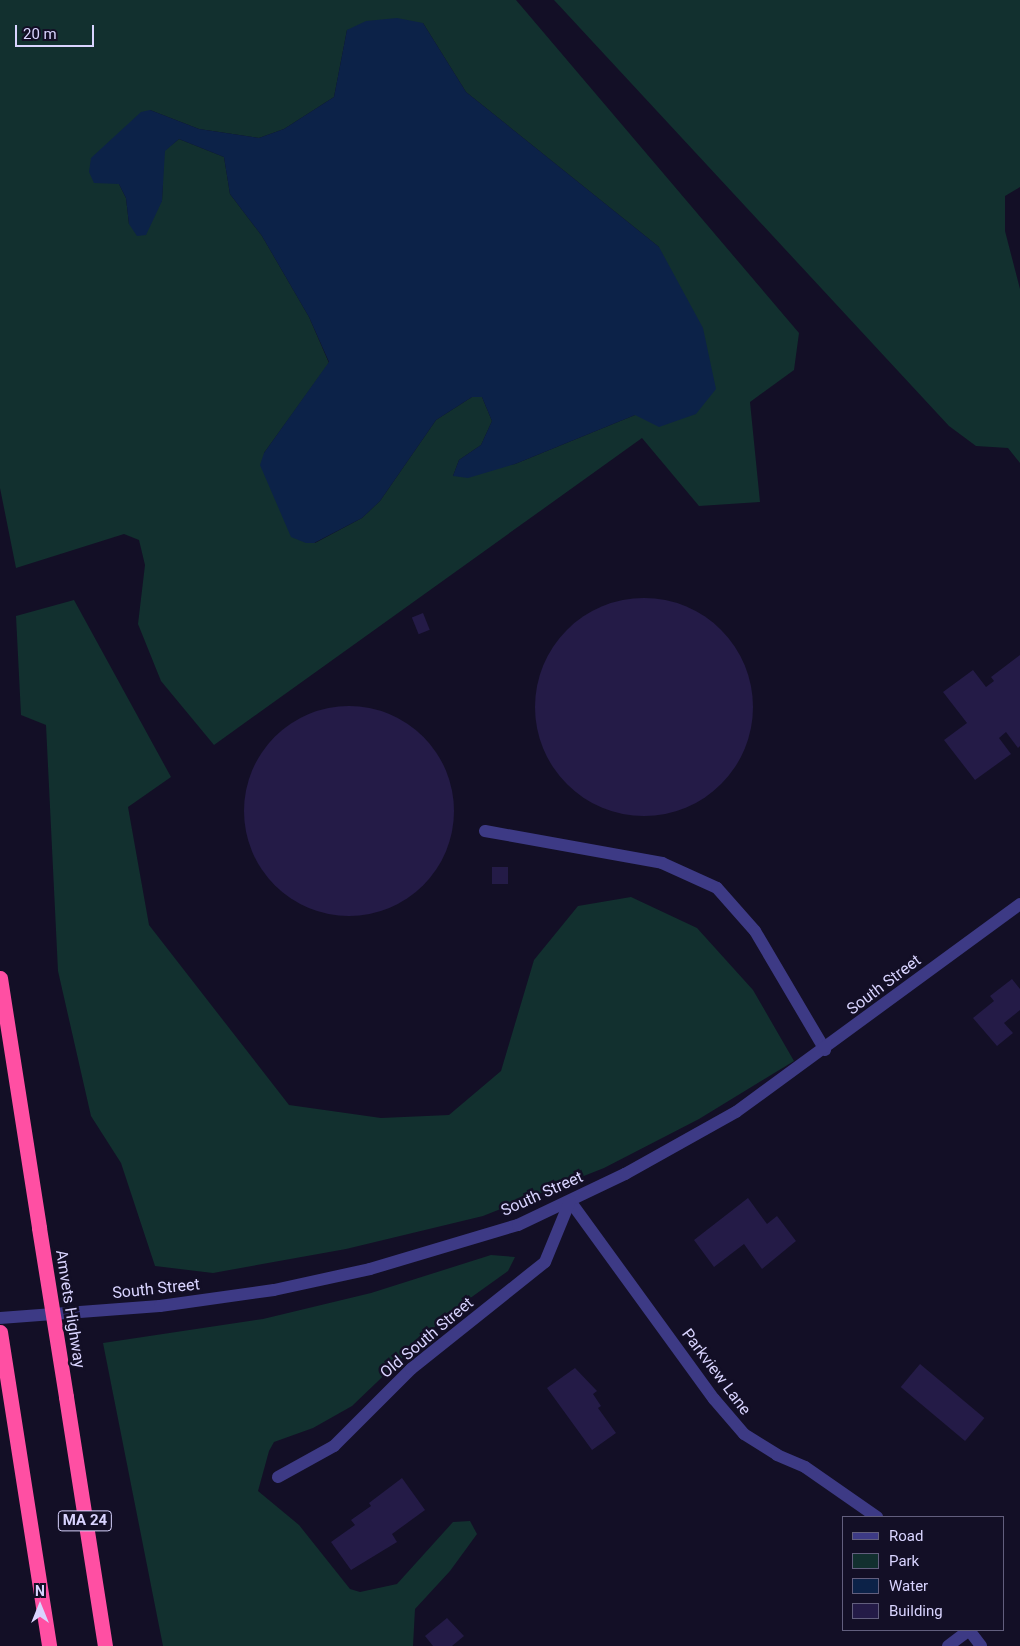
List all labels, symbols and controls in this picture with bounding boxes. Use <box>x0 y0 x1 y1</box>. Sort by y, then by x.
scale bar <box>18 15 96 47</box>
text: 20 m <box>23 25 57 43</box>
street label: South Street <box>843 951 925 1019</box>
street label: South Street <box>498 1167 586 1221</box>
street label: Amvets Highway <box>51 1249 89 1369</box>
street label: South Street <box>111 1275 201 1303</box>
street label: Old South Street <box>377 1294 477 1382</box>
street label: Parkview Lane <box>677 1325 755 1419</box>
road number: MA 24 <box>58 1508 112 1534</box>
legend <box>842 1516 1005 1631</box>
text: Road <box>889 1527 923 1545</box>
text: Park <box>889 1552 919 1570</box>
text: Water <box>889 1577 928 1595</box>
north arrow <box>15 1581 65 1631</box>
text: N <box>35 1583 45 1599</box>
text: Building <box>889 1602 943 1620</box>

